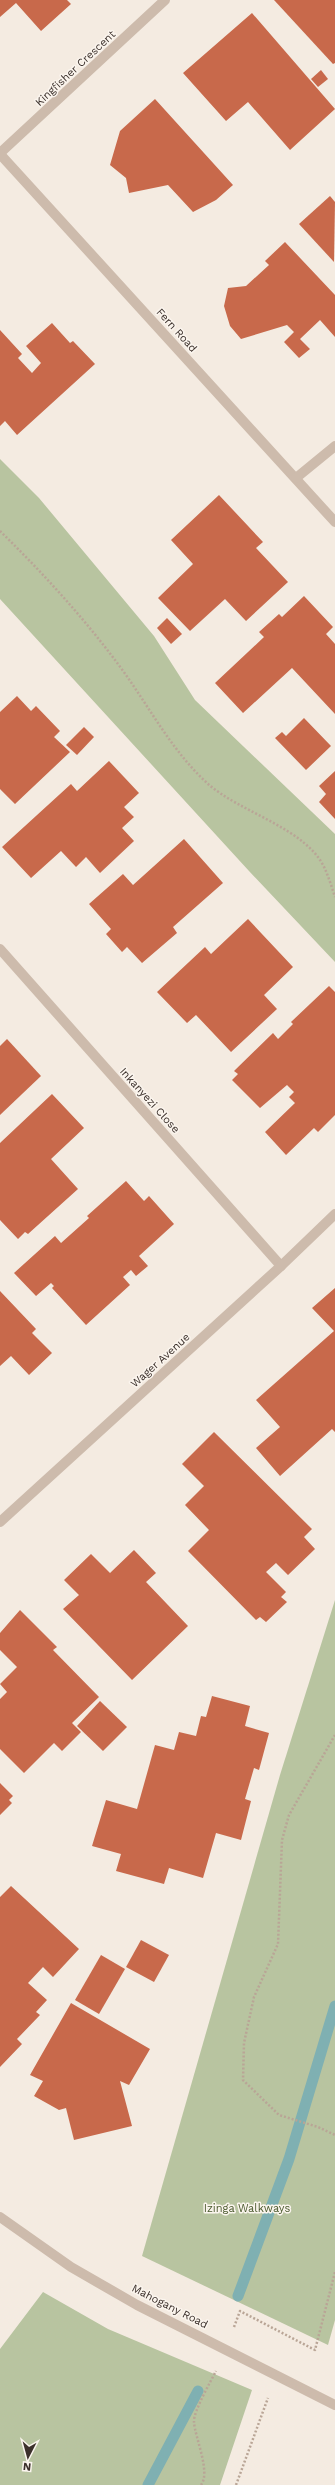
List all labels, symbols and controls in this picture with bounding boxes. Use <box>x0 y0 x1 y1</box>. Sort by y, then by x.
street label: Kingfisher Crescent <box>33 28 118 109</box>
street label: Fern Road <box>154 306 200 355</box>
street label: Inkanyezi Close <box>117 1065 182 1136</box>
street label: Wager Avenue <box>128 1330 193 1390</box>
park label: Izinga Walkways <box>204 2202 290 2215</box>
street label: Mahogany Road <box>130 2282 210 2331</box>
north arrow <box>8 2437 48 2477</box>
text: N <box>22 2460 32 2473</box>

